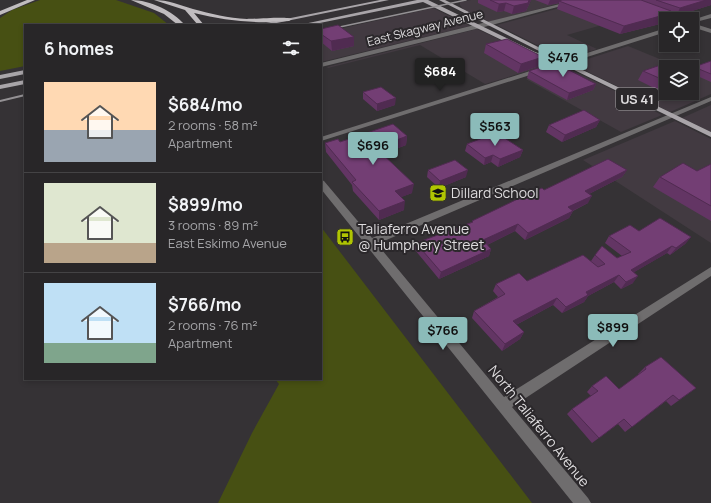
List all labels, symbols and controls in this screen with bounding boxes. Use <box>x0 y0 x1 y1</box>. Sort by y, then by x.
street label: East Skagway Avenue <box>365 5 485 50</box>
map controls <box>659 12 699 100</box>
button: locate <box>659 12 699 52</box>
text: 6 homes <box>44 37 114 60</box>
icon: filters <box>280 37 302 59</box>
pin: $476 <box>539 44 587 78</box>
text: $476 <box>547 48 579 66</box>
pin: $684 <box>416 58 464 92</box>
button: layers <box>659 60 699 100</box>
text: $684 <box>424 62 456 80</box>
road number: US 41 <box>616 88 658 110</box>
text: $684/mo <box>168 93 243 116</box>
icon: home <box>76 98 124 146</box>
pin: $563 <box>471 113 519 147</box>
text: 2 rooms · 58 m² <box>168 116 258 134</box>
text: $563 <box>479 117 511 135</box>
pin: $696 <box>349 132 397 166</box>
text: Apartment <box>168 134 232 152</box>
text: $696 <box>357 136 389 154</box>
school or university icon: Dillard School <box>428 183 448 203</box>
place label: Dillard School <box>451 183 539 202</box>
text: $899/mo <box>168 193 243 216</box>
icon: home <box>76 199 124 247</box>
text: 3 rooms · 89 m² <box>168 216 258 234</box>
place label: Taliaferro Avenue @ Humphery Street <box>358 219 485 254</box>
bus stop icon: Taliaferro Avenue @ Humphery Street <box>335 227 355 247</box>
text: East Eskimo Avenue <box>168 234 287 252</box>
text: $766/mo <box>168 293 241 316</box>
icon: home <box>76 299 124 347</box>
pin: $899 <box>589 314 637 348</box>
text: 2 rooms · 76 m² <box>168 316 257 334</box>
pin: $766 <box>419 317 467 351</box>
text: $899 <box>597 318 629 336</box>
text: $766 <box>427 321 459 339</box>
text: Apartment <box>168 334 232 352</box>
street label: North Taliaferro Avenue <box>485 361 594 490</box>

